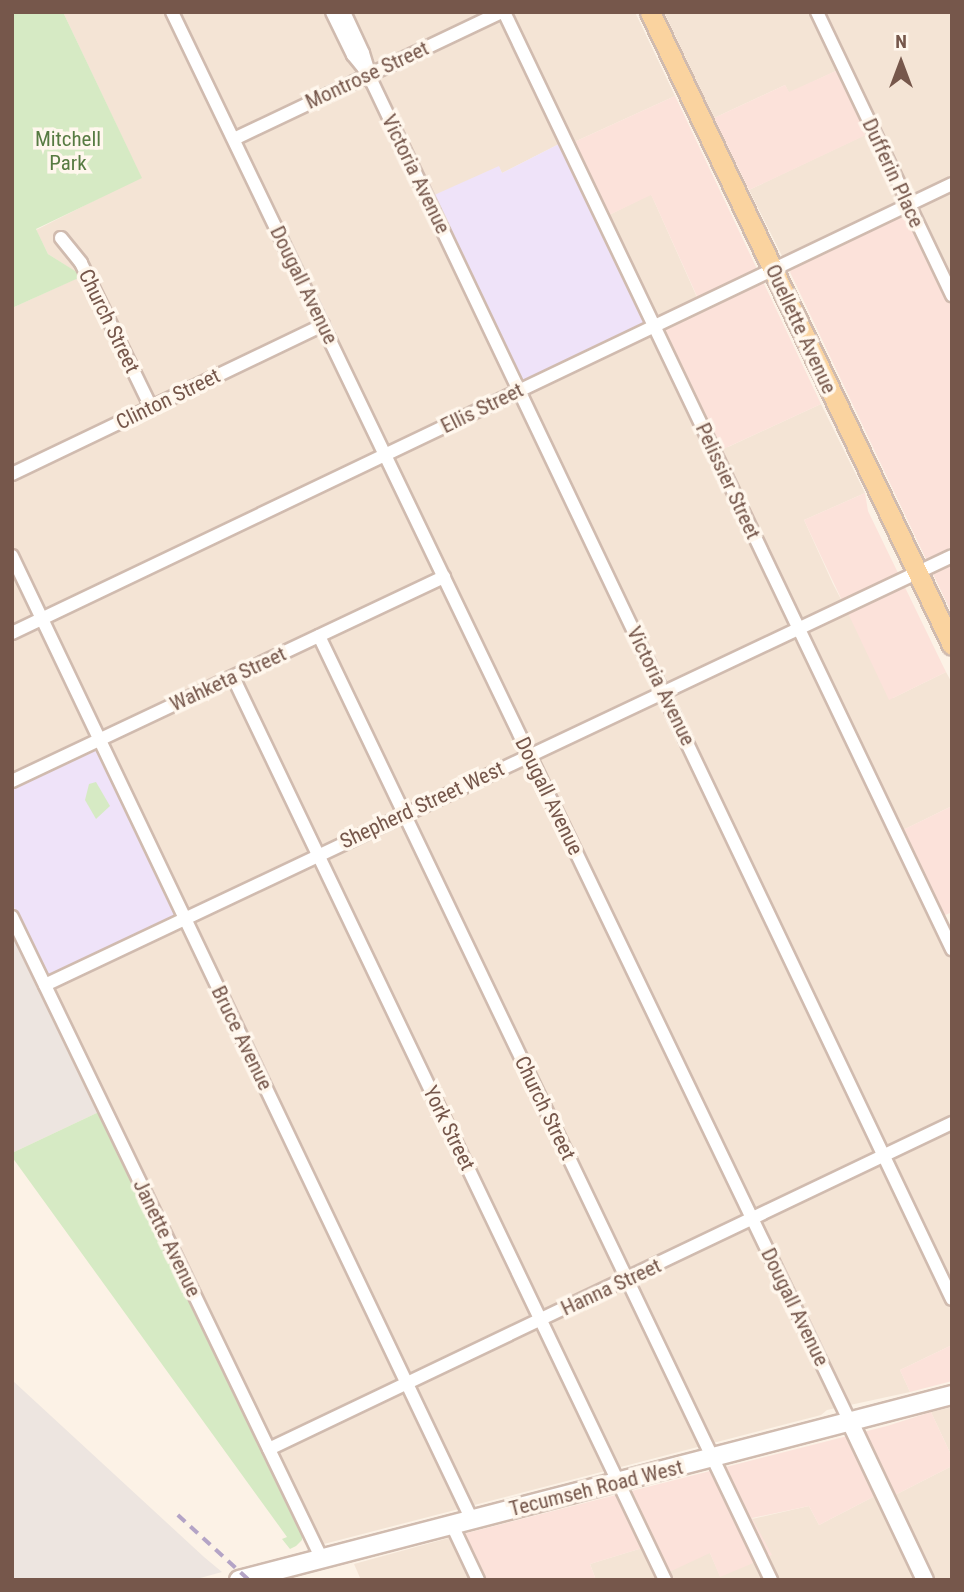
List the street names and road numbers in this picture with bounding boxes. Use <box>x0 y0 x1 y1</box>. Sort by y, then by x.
street label: Montrose Street <box>301 35 433 115</box>
street label: Victoria Avenue <box>376 110 456 238</box>
street label: Dufferin Place <box>857 115 929 231</box>
street label: Dougall Avenue <box>265 222 343 348</box>
street label: Ouellette Avenue <box>760 260 842 398</box>
street label: Church Street <box>73 265 145 377</box>
street label: Clinton Street <box>112 363 224 435</box>
street label: Ellis Street <box>437 377 527 439</box>
street label: Pelissier Street <box>690 419 766 543</box>
street label: Victoria Avenue <box>621 622 701 750</box>
street label: Wahketa Street <box>166 641 290 717</box>
street label: Dougall Avenue <box>510 733 588 859</box>
street label: Shepherd Street West <box>336 756 508 854</box>
street label: Bruce Avenue <box>206 982 278 1094</box>
street label: Church Street <box>509 1052 581 1164</box>
street label: York Street <box>418 1082 480 1174</box>
street label: Janette Avenue <box>128 1175 206 1301</box>
street label: Dougall Avenue <box>756 1244 834 1370</box>
street label: Hanna Street <box>557 1253 665 1321</box>
street label: Tecumseh Road West <box>507 1454 685 1522</box>

